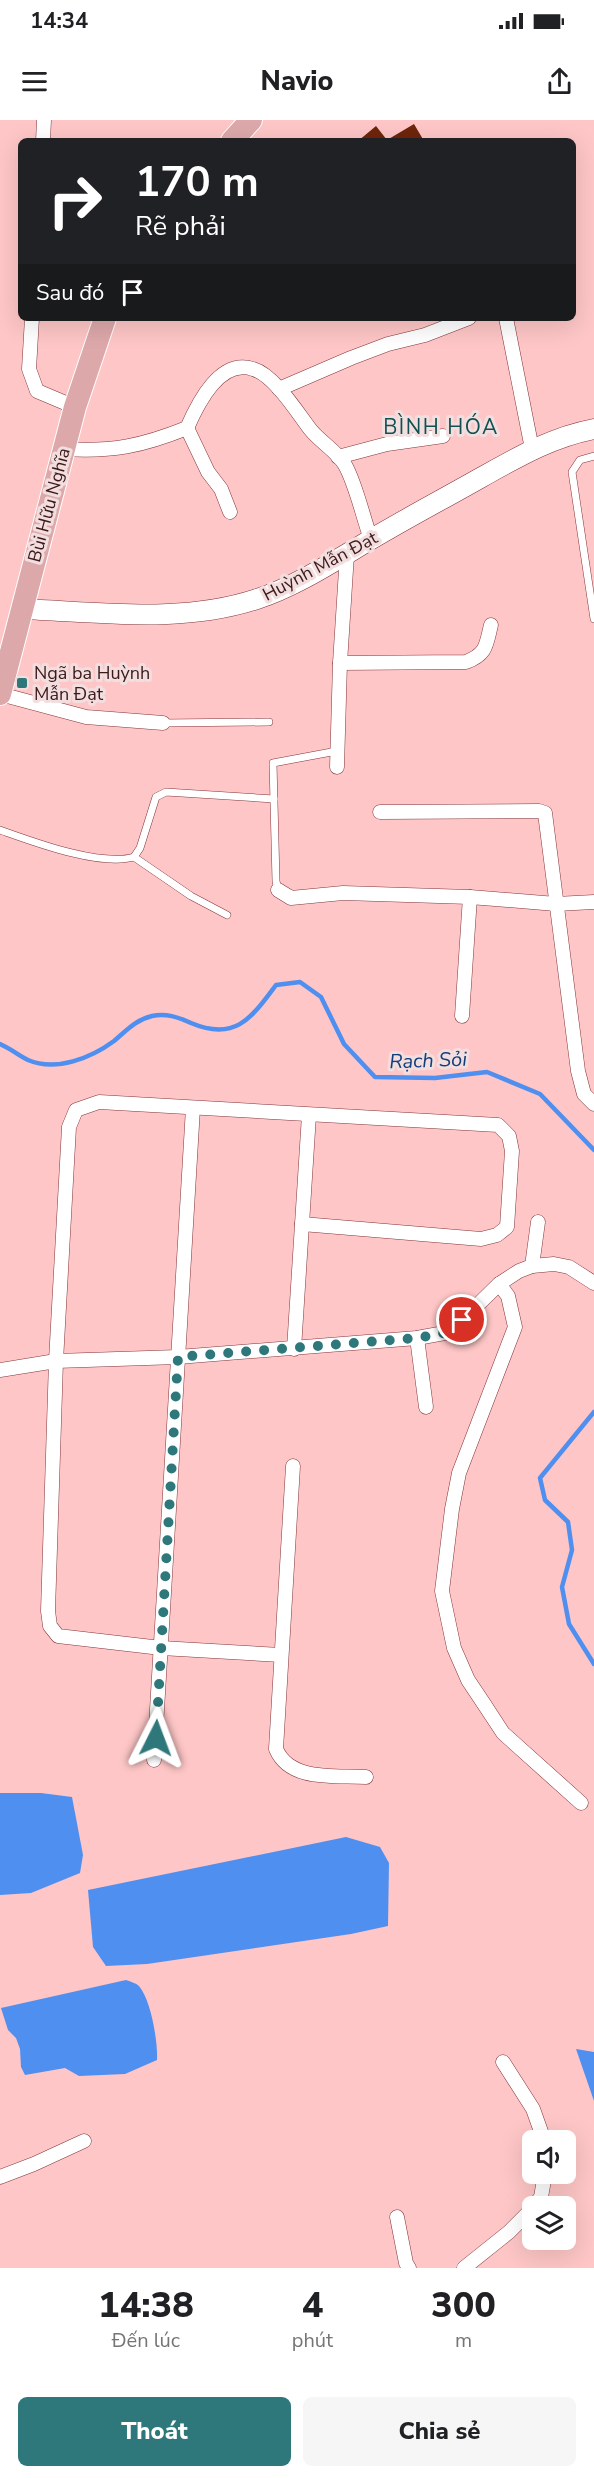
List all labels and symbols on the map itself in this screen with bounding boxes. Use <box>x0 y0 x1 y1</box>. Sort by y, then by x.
district label: BÌNH HÓA <box>383 413 499 441</box>
street label: Bùi Hữu Nghĩa <box>22 445 76 565</box>
street label: Huỳnh Mẫn Đạt <box>258 525 382 606</box>
place label: Ngã ba Huỳnh Mẫn Đạt <box>34 661 150 706</box>
marker: Ngã ba Huỳnh Mẫn Đạt <box>15 676 29 690</box>
water label: Rạch Sỏi <box>389 1046 468 1075</box>
pin <box>436 1294 487 1345</box>
position arrow <box>124 1706 188 1770</box>

